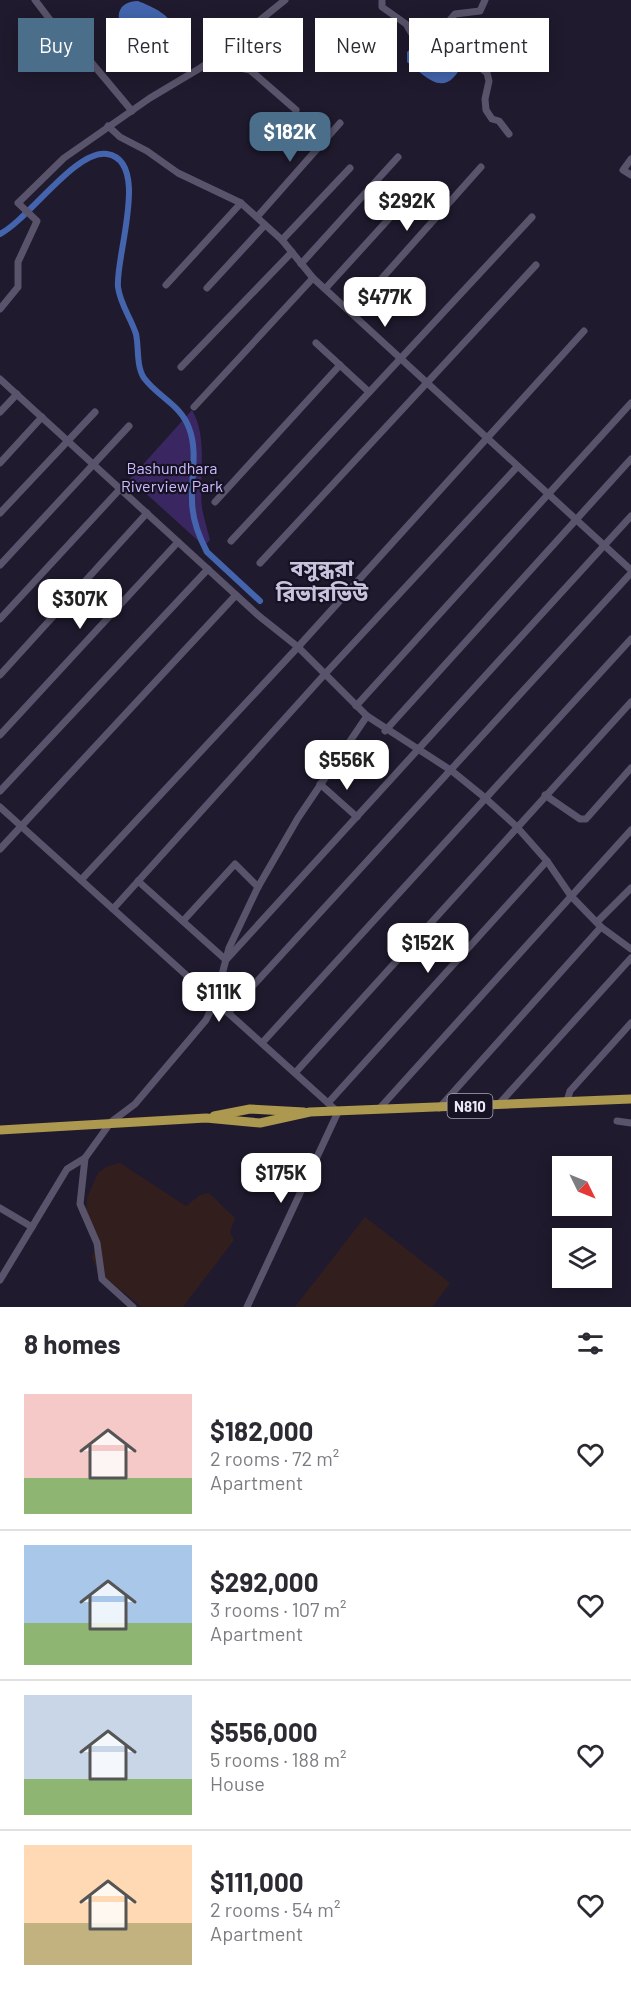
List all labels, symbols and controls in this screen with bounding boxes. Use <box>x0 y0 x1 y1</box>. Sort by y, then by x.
chip: Buy <box>18 18 94 72</box>
chip: Rent <box>106 18 191 72</box>
chip: Filters <box>203 18 303 72</box>
chip: New <box>315 18 397 72</box>
chip: Apartment <box>409 18 549 72</box>
pin: $182K <box>248 112 332 163</box>
text: $182K <box>263 119 317 143</box>
pin: $292K <box>365 181 449 232</box>
text: $292K <box>379 188 435 212</box>
pin: $477K <box>343 277 427 328</box>
text: $477K <box>358 284 412 308</box>
park label: Bashundhara Riverview Park <box>121 458 223 495</box>
district label: বসুন্ধরা রিভারভিউ <box>275 554 369 605</box>
pin: $307K <box>38 579 122 630</box>
text: $307K <box>52 586 108 610</box>
pin: $556K <box>305 740 389 791</box>
text: $556K <box>319 747 375 771</box>
pin: $152K <box>386 923 470 974</box>
text: $152K <box>401 930 455 954</box>
pin: $111K <box>177 972 261 1023</box>
text: $111K <box>196 979 242 1003</box>
road number: N810 <box>448 1094 492 1118</box>
pin: $175K <box>239 1153 323 1204</box>
north arrow <box>552 1156 612 1216</box>
map controls <box>552 1156 612 1288</box>
text: $175K <box>255 1160 307 1184</box>
button: layers <box>552 1228 612 1288</box>
icon: filters <box>574 1327 607 1360</box>
text: 8 homes <box>24 1328 121 1359</box>
text: $182,000 <box>210 1415 313 1446</box>
icon: home <box>72 1418 144 1490</box>
icon: heart <box>574 1438 607 1471</box>
text: 2 rooms · 72 m² <box>210 1446 339 1470</box>
text: Apartment <box>210 1470 303 1494</box>
text: $292,000 <box>210 1566 318 1597</box>
icon: home <box>72 1569 144 1641</box>
icon: heart <box>574 1589 607 1622</box>
text: 3 rooms · 107 m² <box>210 1597 346 1621</box>
text: Apartment <box>210 1621 303 1645</box>
text: $556,000 <box>210 1716 318 1747</box>
icon: home <box>72 1719 144 1791</box>
icon: heart <box>574 1739 607 1772</box>
text: 5 rooms · 188 m² <box>210 1747 347 1771</box>
text: House <box>210 1771 265 1795</box>
text: $111,000 <box>210 1866 304 1897</box>
icon: home <box>72 1869 144 1941</box>
icon: heart <box>574 1889 607 1922</box>
text: 2 rooms · 54 m² <box>210 1897 340 1921</box>
text: Apartment <box>210 1921 303 1945</box>

